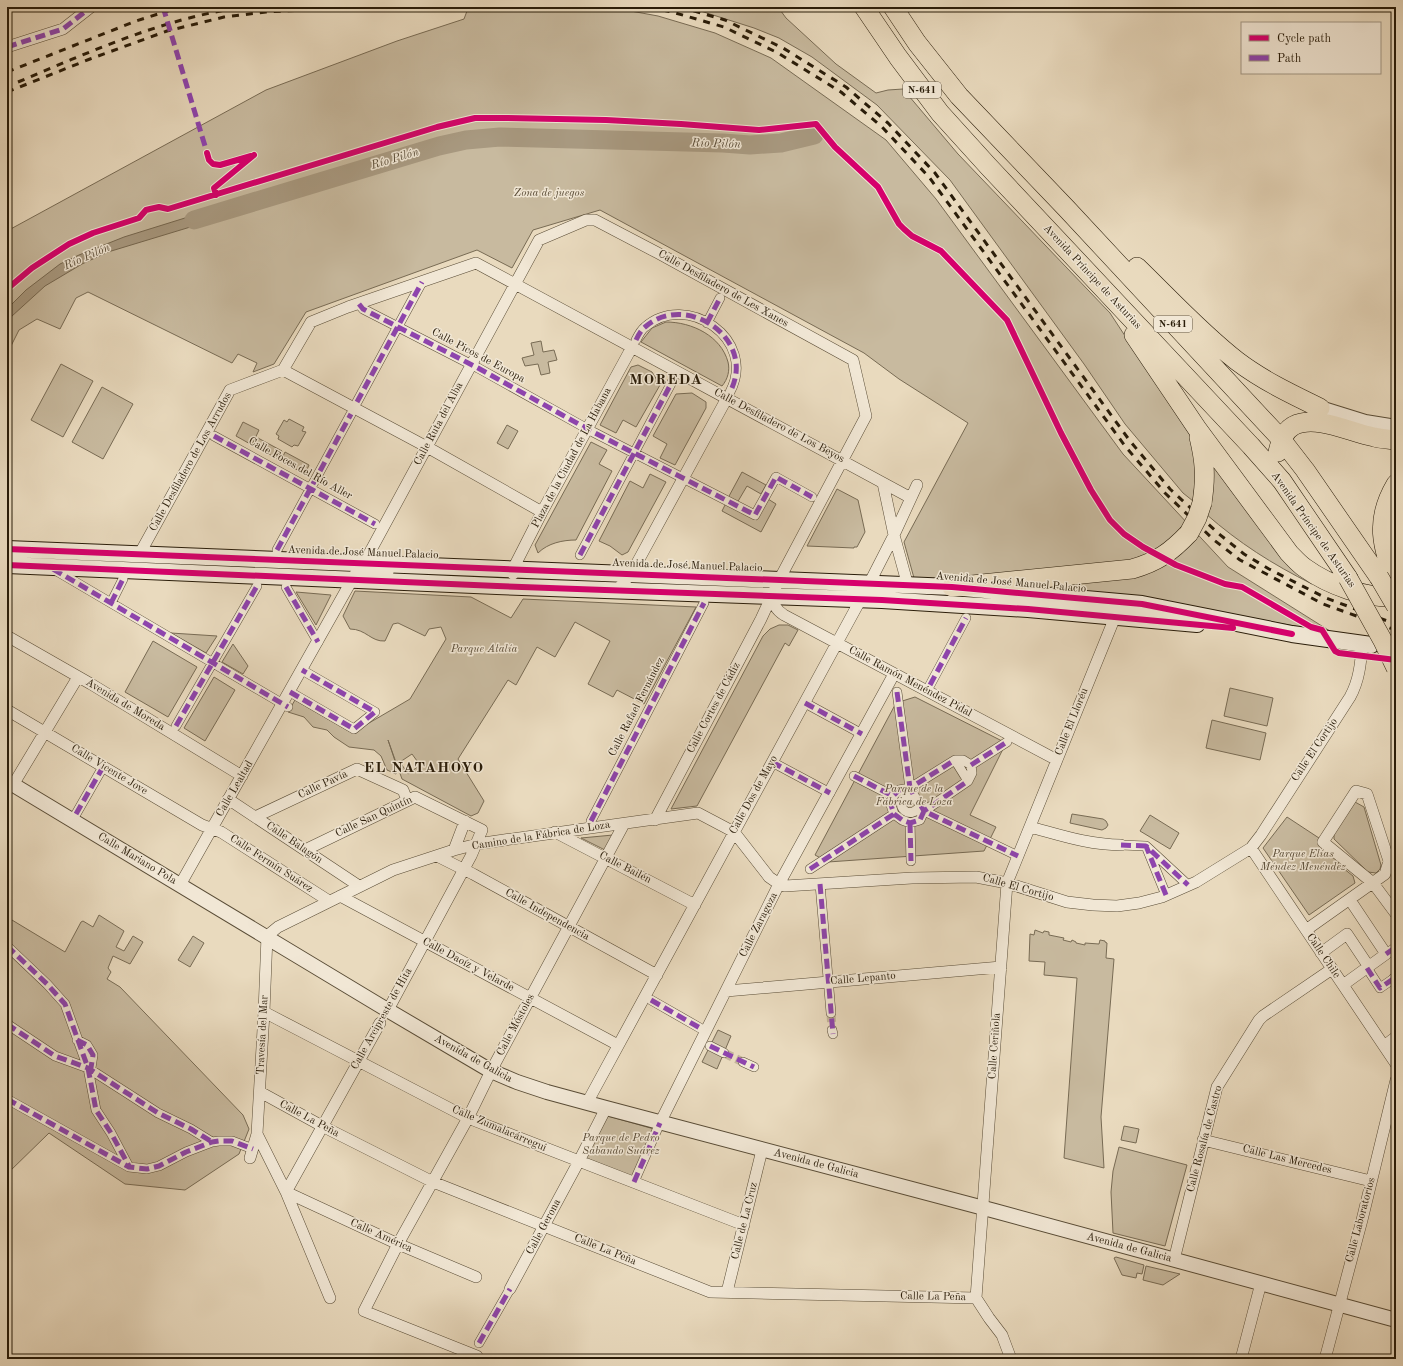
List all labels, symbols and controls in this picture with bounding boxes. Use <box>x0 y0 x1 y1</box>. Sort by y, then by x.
legend <box>1241 22 1381 74</box>
text: Cycle path <box>1277 33 1332 45</box>
text: Path <box>1277 53 1302 65</box>
road number: N-641 <box>903 82 941 98</box>
water label: Río Pilón <box>690 137 741 151</box>
water label: Río Pilón <box>369 146 420 172</box>
park label: Zona de juegos <box>514 188 585 199</box>
street label: Avenida Príncipe de Asturias <box>1041 223 1143 331</box>
water label: Río Pilón <box>61 241 112 273</box>
street label: Calle Desfiladero de Les Xanes <box>656 249 790 330</box>
road number: N-641 <box>1154 316 1192 332</box>
street label: Calle Picos de Europa <box>430 327 527 386</box>
district label: MOREDA <box>629 373 703 388</box>
street label: Calle Ruta del Alba <box>412 380 466 467</box>
street label: Plaza de la Ciudad de La Habana <box>530 386 614 530</box>
street label: Calle Desfiladero de Los Beyos <box>712 387 846 465</box>
street label: Calle Desfiladero de Los Arrudos <box>148 390 234 533</box>
street label: Calle Foces del Río Aller <box>246 436 354 502</box>
street label: Avenida Príncipe de Asturias <box>1269 470 1357 590</box>
street label: Avenida de José Manuel Palacio <box>287 545 439 561</box>
street label: Avenida de José Manuel Palacio <box>611 558 763 574</box>
street label: Avenida de José Manuel Palacio <box>935 571 1087 595</box>
park label: Parque Atalía <box>450 644 517 655</box>
street label: Calle Ramón Menéndez Pidal <box>847 645 973 719</box>
street label: Calle Rafael Fernández <box>607 656 667 758</box>
street label: Calle Cortes de Cádiz <box>685 661 743 755</box>
street label: Avenida de Moreda <box>83 677 167 733</box>
street label: Calle El Lloréu <box>1053 687 1091 757</box>
street label: Calle El Cortijo <box>1290 716 1340 784</box>
street label: Calle Vicente Jove <box>69 743 149 797</box>
street label: Calle Dos de Mayo <box>728 754 780 836</box>
street label: Calle Lealtad <box>215 759 256 819</box>
district label: EL NATAHOYO <box>364 761 484 776</box>
street label: Calle Pavía <box>297 769 350 801</box>
park label: Parque de la Fábrica de Loza <box>875 784 952 808</box>
street label: Calle San Quintín <box>334 794 414 840</box>
street label: Calle Balagón <box>264 820 324 866</box>
street label: Camino de la Fábrica de Loza <box>471 820 612 852</box>
street label: Calle Mariano Pola <box>96 831 179 887</box>
street label: Calle Fermín Suárez <box>228 833 315 895</box>
park label: Parque Elías Méndez Menéndez <box>1259 849 1346 873</box>
street label: Calle Bailén <box>597 850 653 886</box>
street label: Calle El Cortijo <box>981 873 1055 903</box>
street label: Calle Independencia <box>503 887 592 943</box>
street label: Calle Zaragoza <box>738 890 780 959</box>
street label: Calle Chile <box>1304 932 1342 980</box>
street label: Calle Daoíz y Velarde <box>420 936 516 994</box>
street label: Calle Arcipreste de Hita <box>349 966 415 1072</box>
street label: Calle Lepanto <box>830 971 896 987</box>
street label: Calle Móstoles <box>495 992 537 1058</box>
street label: Travesía del Mar <box>255 994 271 1075</box>
street label: Calle Ceriñola <box>987 1012 1003 1080</box>
street label: Avenida de Galicia <box>432 1033 514 1085</box>
street label: Calle Rosalía de Castro <box>1185 1084 1225 1194</box>
street label: Calle La Peña <box>277 1099 341 1140</box>
street label: Calle Zumalacárregui <box>450 1104 548 1154</box>
park label: Parque de Pedro Sabando Suárez <box>581 1133 660 1157</box>
street label: Calle Las Mercedes <box>1241 1144 1333 1176</box>
street label: Avenida de Galicia <box>772 1147 860 1181</box>
street label: Calle Laboratorios <box>1344 1176 1378 1264</box>
street label: Calle de La Cruz <box>730 1181 760 1261</box>
street label: Calle Gerona <box>525 1197 563 1257</box>
street label: Calle América <box>348 1217 414 1255</box>
street label: Avenida de Galicia <box>1085 1231 1173 1265</box>
street label: Calle La Peña <box>572 1233 638 1268</box>
street label: Calle La Peña <box>900 1291 967 1303</box>

